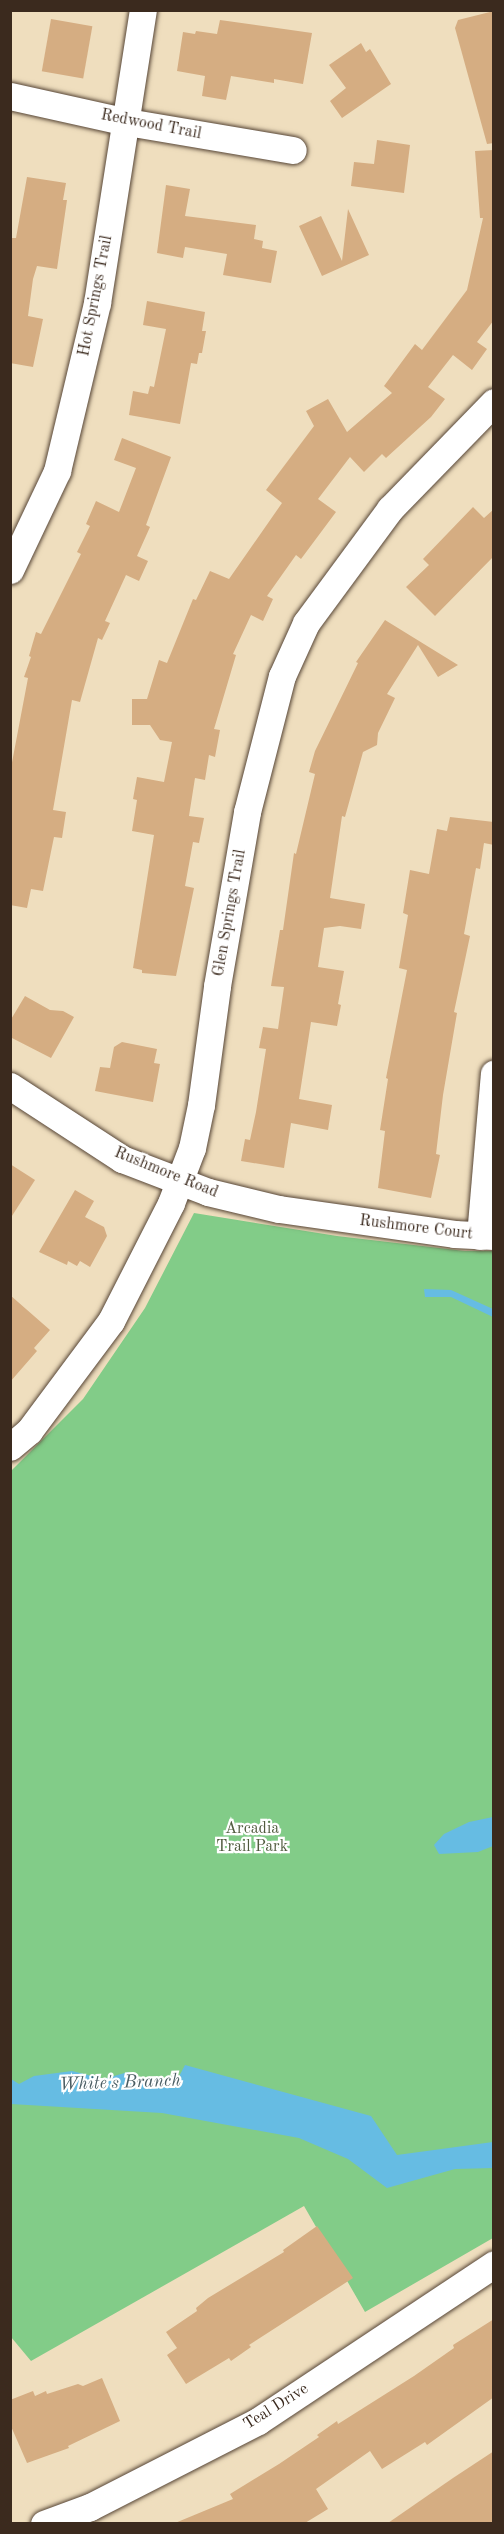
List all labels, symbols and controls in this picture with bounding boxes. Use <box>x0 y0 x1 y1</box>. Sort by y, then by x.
street label: Redwood Trail <box>99 106 203 144</box>
street label: Hot Springs Trail <box>75 234 117 358</box>
street label: Glen Springs Trail <box>209 848 251 978</box>
street label: Rushmore Road <box>111 1143 221 1203</box>
street label: Rushmore Court <box>358 1212 474 1244</box>
park label: Arcadia Trail Park <box>216 1819 288 1857</box>
water label: White's Branch <box>59 2070 181 2096</box>
street label: Teal Drive <box>240 2380 312 2434</box>

